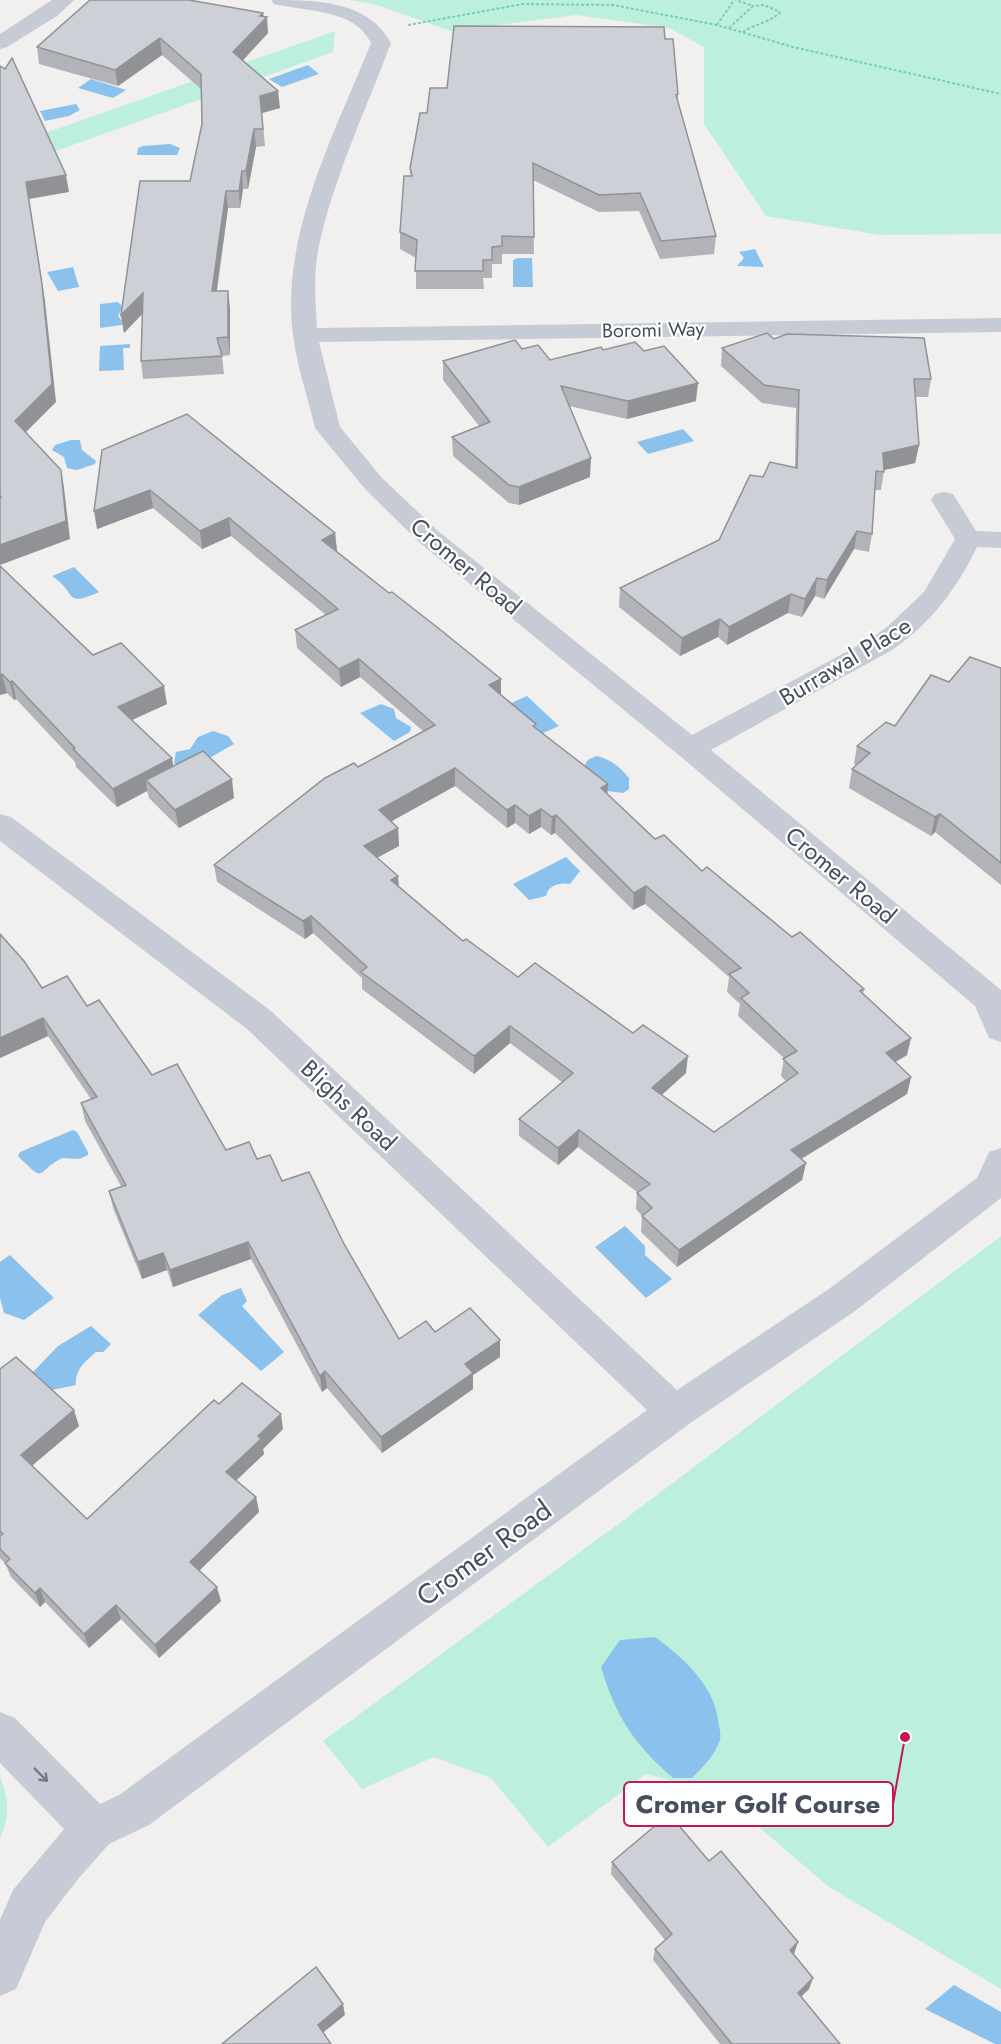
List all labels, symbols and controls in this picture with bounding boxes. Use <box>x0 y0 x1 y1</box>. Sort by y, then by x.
street label: Boromi Way <box>602 315 705 345</box>
street label: Cromer Road <box>403 509 529 623</box>
street label: Burrawal Place <box>772 608 918 714</box>
street label: Cromer Road <box>778 818 904 932</box>
street label: Blighs Road <box>293 1051 405 1159</box>
street label: Cromer Road <box>408 1490 560 1616</box>
one-way arrow <box>34 1768 48 1783</box>
callout: Cromer Golf Course <box>624 1782 893 1826</box>
text: Cromer Golf Course <box>636 1785 880 1823</box>

